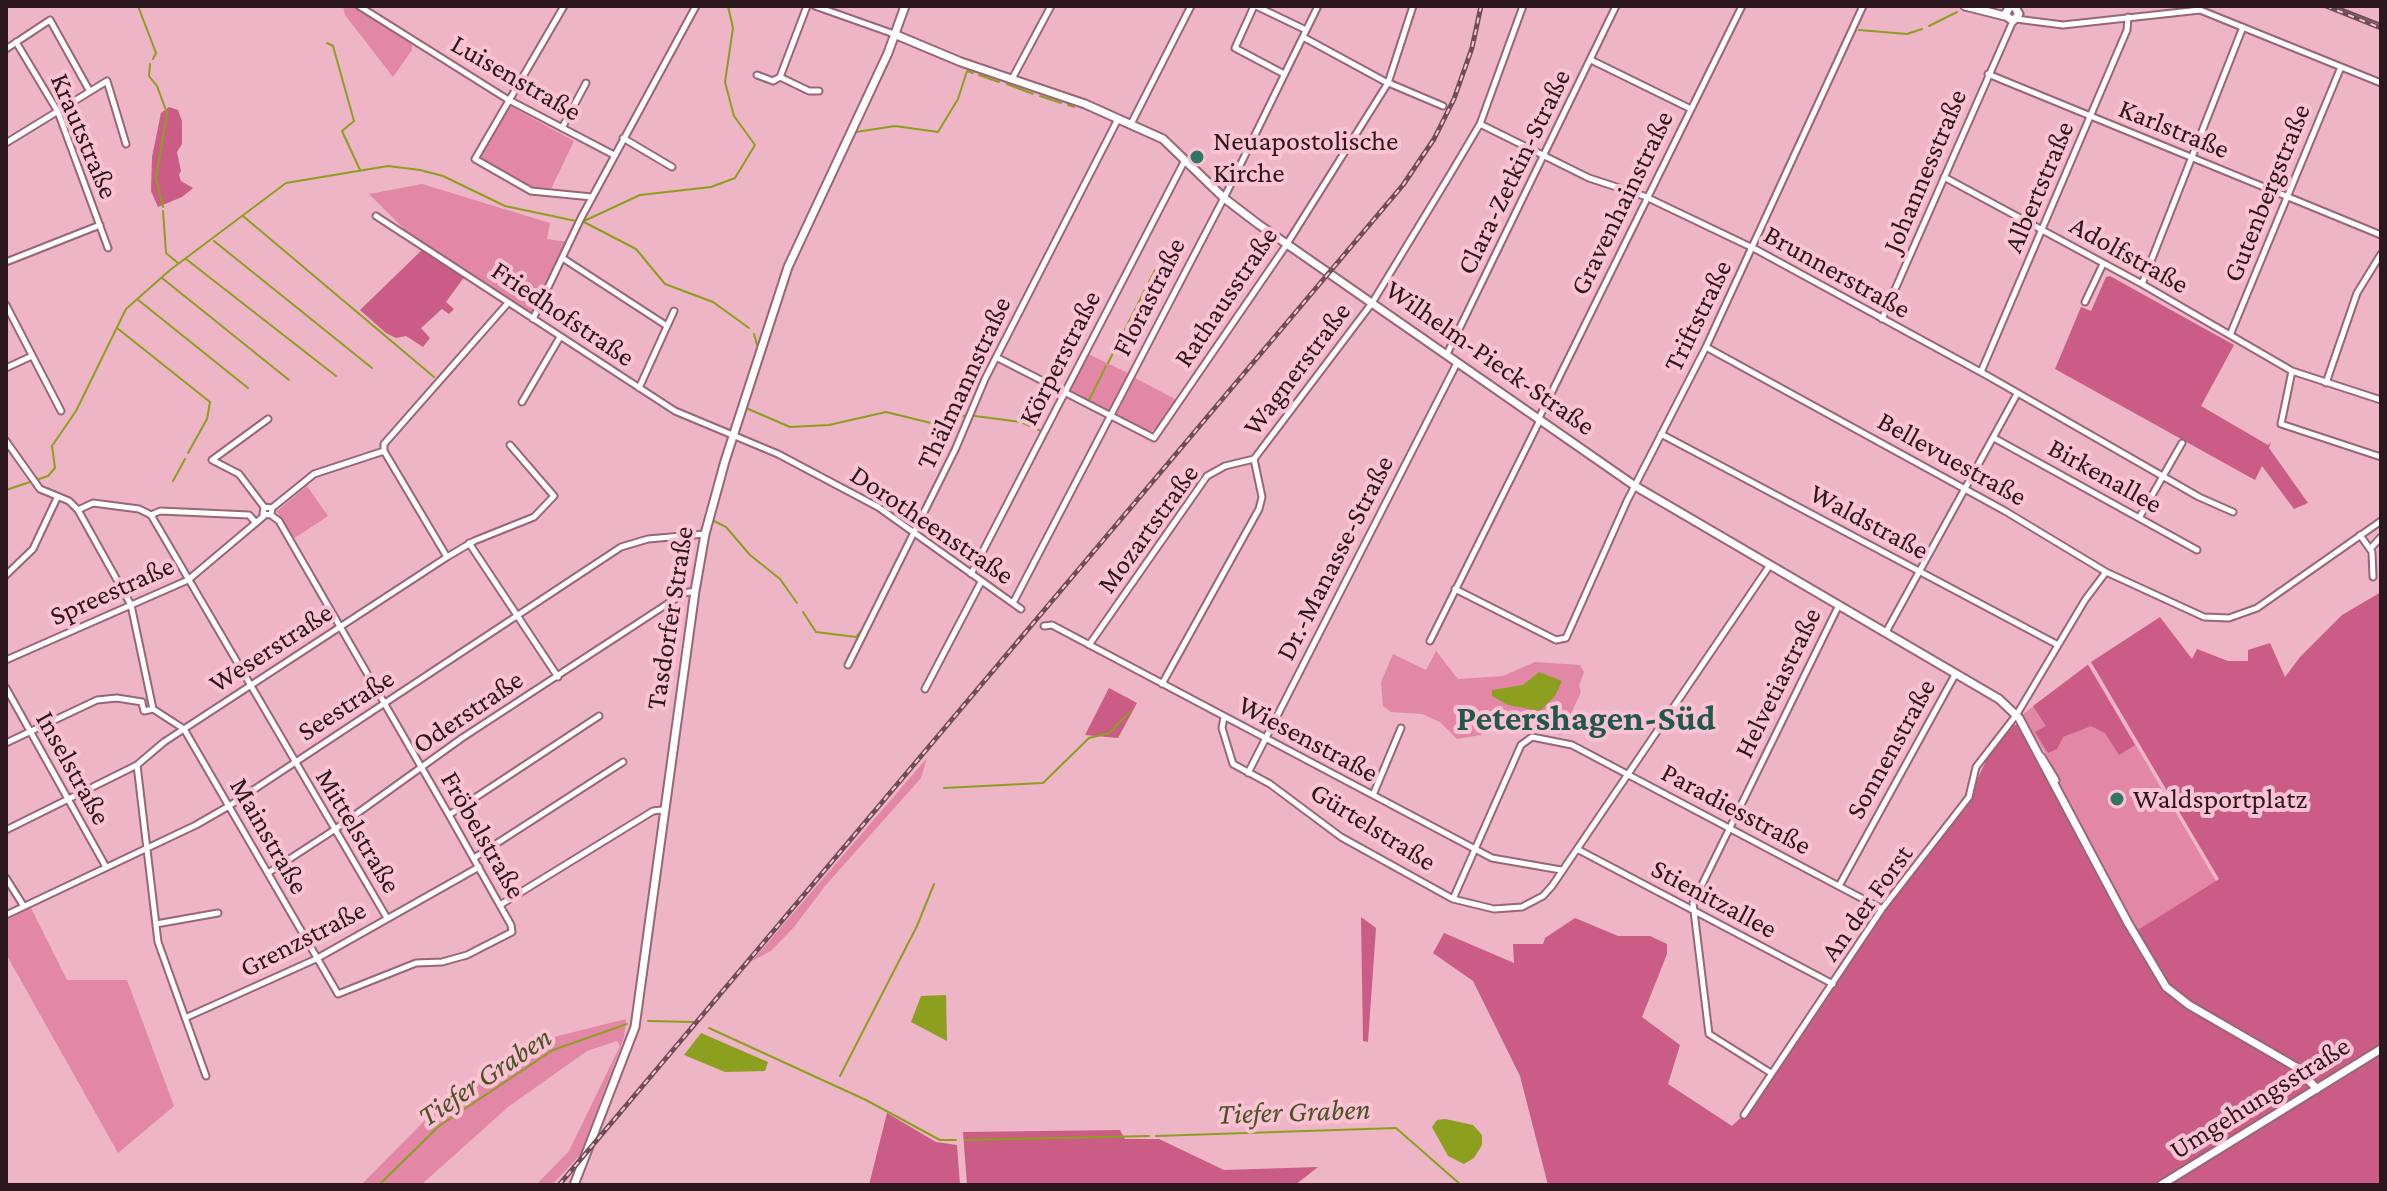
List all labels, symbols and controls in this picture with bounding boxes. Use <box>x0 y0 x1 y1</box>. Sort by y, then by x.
street label: Luisenstraße <box>445 27 587 129</box>
street label: Clara-Zetkin-Straße <box>1450 64 1578 280</box>
street label: Krautstraße <box>43 68 125 204</box>
street label: Johannesstraße <box>1876 84 1974 258</box>
street label: Karlstraße <box>2114 92 2234 166</box>
street label: Gutenbergstraße <box>2216 99 2318 287</box>
street label: Gravenhainstraße <box>1563 105 1681 301</box>
street label: Albertstraße <box>1996 116 2082 258</box>
place label: Neuapostolische Kirche <box>1213 124 1398 190</box>
marker: Neuapostolische Kirche <box>1188 148 1206 166</box>
street label: Adolfstraße <box>2064 209 2194 301</box>
street label: Brunnerstraße <box>1758 218 1916 326</box>
street label: Rathausstraße <box>1167 220 1285 374</box>
street label: Florastraße <box>1105 232 1193 362</box>
street label: Friedhofstraße <box>485 254 641 374</box>
street label: Triftstraße <box>1657 255 1739 377</box>
street label: Wilhelm-Pieck-Straße <box>1379 273 1601 443</box>
street label: Körperstraße <box>1012 285 1108 431</box>
street label: Thälmannstraße <box>909 291 1019 475</box>
street label: Wagnerstraße <box>1236 296 1358 442</box>
street label: Bellevuestraße <box>1872 404 2032 514</box>
street label: Birkenallee <box>2042 431 2168 521</box>
street label: Dr.-Manasse-Straße <box>1269 450 1401 666</box>
street label: Dorotheenstraße <box>844 458 1020 592</box>
street label: Mozartstraße <box>1090 458 1206 600</box>
street label: Waldstraße <box>1804 477 1934 567</box>
street label: Tasdorfer Straße <box>639 524 701 712</box>
street label: Spreestraße <box>45 549 179 633</box>
street label: Weserstraße <box>203 596 339 700</box>
street label: Helvetiastraße <box>1727 602 1829 764</box>
street label: Seestraße <box>291 661 401 749</box>
street label: Oderstraße <box>406 663 530 761</box>
street label: Sonnenstraße <box>1839 673 1943 825</box>
street label: Wiesenstraße <box>1232 688 1384 790</box>
district label: Petershagen-Süd <box>1456 697 1716 741</box>
street label: Inselstraße <box>28 705 118 831</box>
street label: Paradiesstraße <box>1655 755 1817 863</box>
street label: Mittelstraße <box>308 763 408 899</box>
street label: Fröbelstraße <box>433 765 533 905</box>
street label: Mainstraße <box>222 772 316 900</box>
street label: Gürtelstraße <box>1304 775 1442 879</box>
place label: Waldsportplatz <box>2133 782 2307 816</box>
marker: Waldsportplatz <box>2108 790 2126 808</box>
street label: An der Forst <box>1814 838 1920 968</box>
street label: Stienitzallee <box>1645 852 1783 946</box>
street label: Grenzstraße <box>234 893 372 985</box>
water label: Tiefer Graben <box>411 1019 559 1135</box>
street label: Umgehungsstraße <box>2164 1029 2356 1167</box>
water label: Tiefer Graben <box>1217 1091 1371 1133</box>

